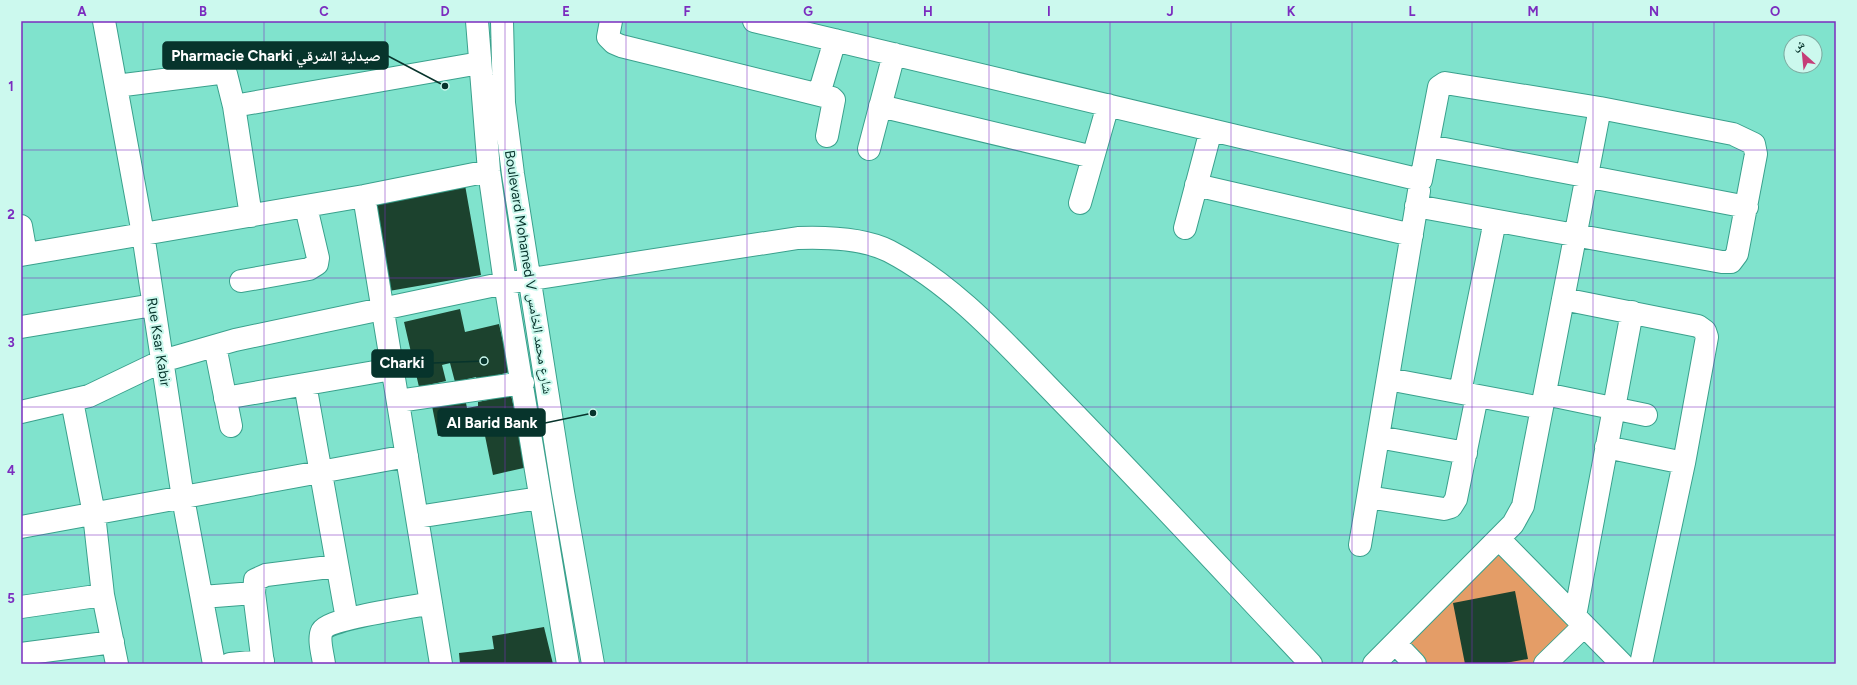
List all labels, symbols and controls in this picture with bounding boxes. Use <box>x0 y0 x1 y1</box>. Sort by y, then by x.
text: A <box>77 4 87 19</box>
text: B <box>199 4 207 19</box>
text: C <box>319 4 329 19</box>
text: D <box>440 4 450 19</box>
text: E <box>562 4 570 19</box>
text: F <box>683 4 691 19</box>
text: G <box>803 4 813 19</box>
text: H <box>923 4 933 19</box>
text: I <box>1047 4 1051 19</box>
text: J <box>1166 4 1174 19</box>
text: K <box>1287 4 1296 19</box>
text: L <box>1409 4 1416 19</box>
text: M <box>1527 4 1539 19</box>
text: N <box>1649 4 1659 19</box>
text: O <box>1770 4 1780 19</box>
north arrow <box>1783 34 1823 74</box>
text: ش <box>1791 37 1808 55</box>
callout: Pharmacie Charki صيدلية الشرقي <box>163 42 388 69</box>
text: Pharmacie Charki صيدلية الشرقي <box>171 47 381 68</box>
text: 1 <box>8 79 14 94</box>
street label: Boulevard Mohamed V شارع محمد الخامس <box>500 149 556 395</box>
text: 2 <box>7 207 15 222</box>
street label: Rue Ksar Kabir <box>143 296 174 388</box>
text: 3 <box>7 335 15 350</box>
callout: Charki <box>372 350 433 377</box>
text: Charki <box>379 354 425 372</box>
callout: Al Barid Bank <box>438 409 545 436</box>
text: Al Barid Bank <box>446 414 538 432</box>
text: 4 <box>7 463 15 478</box>
text: 5 <box>7 591 15 606</box>

